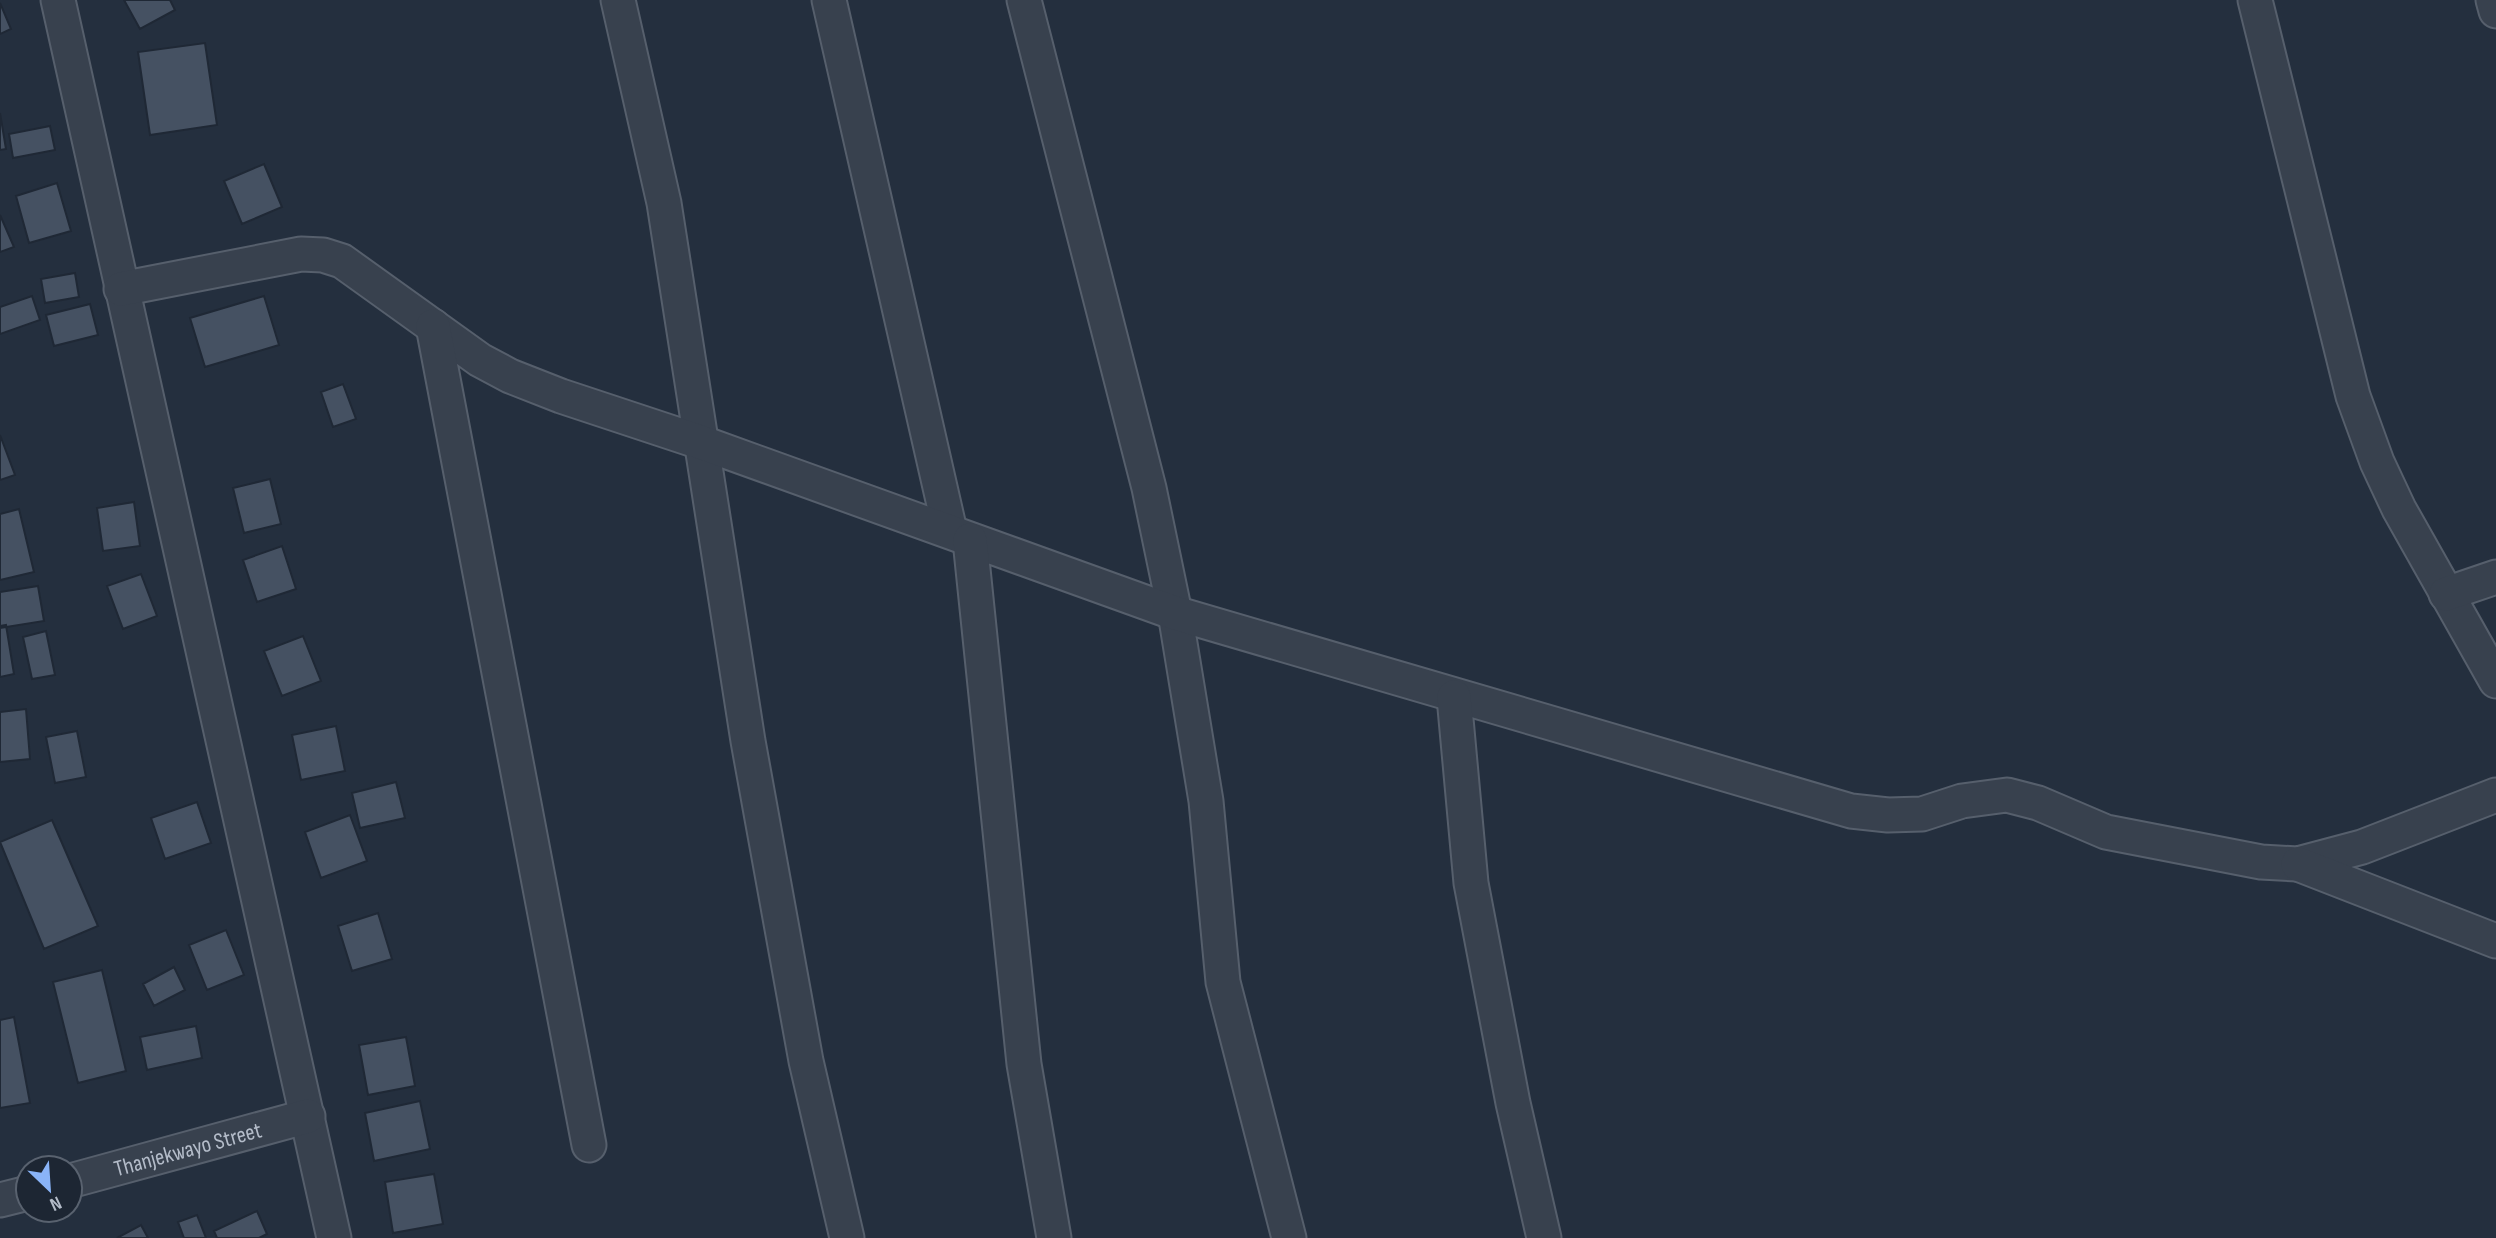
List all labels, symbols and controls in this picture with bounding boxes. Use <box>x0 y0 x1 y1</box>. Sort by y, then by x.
street label: Thanjekwayo Street <box>111 1116 265 1183</box>
north arrow <box>14 1154 84 1224</box>
text: N <box>46 1190 65 1216</box>

